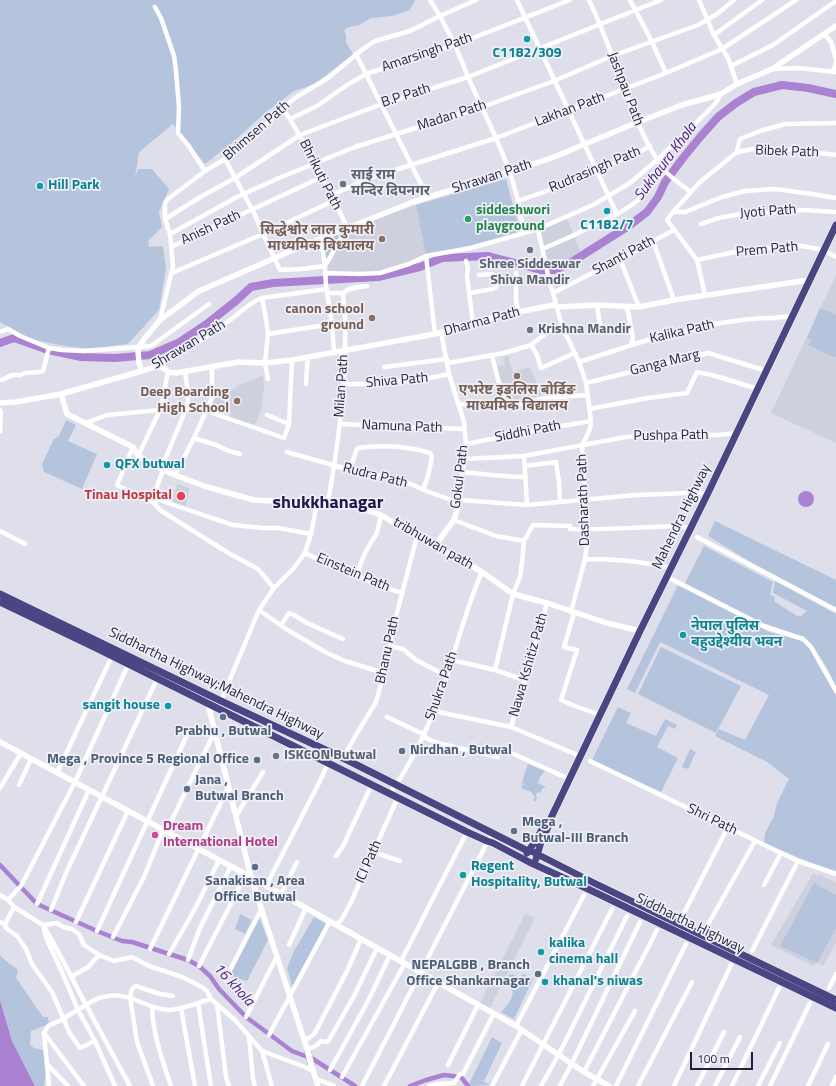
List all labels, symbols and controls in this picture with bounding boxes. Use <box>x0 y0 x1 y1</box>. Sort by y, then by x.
street label: Amarsingh Path <box>380 30 474 76</box>
marker: C1182/309 <box>522 34 532 44</box>
place label: C1182/309 <box>492 46 562 62</box>
street label: Jashpau Path <box>603 50 647 128</box>
street label: B.P Path <box>379 80 433 112</box>
street label: Lakhan Path <box>533 89 607 131</box>
street label: Madan Path <box>415 97 489 135</box>
street label: Bhimsen Path <box>220 98 294 164</box>
water label: Sukhaura Khola <box>631 120 701 204</box>
street label: Bhrikuti Path <box>295 137 345 213</box>
street label: Bibek Path <box>755 142 819 162</box>
street label: Rudrasingh Path <box>547 143 643 197</box>
street label: Shrawan Path <box>450 156 534 198</box>
place label: साई राम मन्दिर दिपनगर <box>351 168 430 200</box>
place label: Hill Park <box>48 178 99 194</box>
marker: साई राम मन्दिर दिपनगर <box>338 179 348 189</box>
marker: Hill Park <box>35 181 45 191</box>
street label: Jyoti Path <box>739 202 797 222</box>
place label: siddeshwori playground <box>476 203 550 236</box>
marker: C1182/7 <box>602 206 612 216</box>
street label: Anish Path <box>179 207 243 249</box>
marker: siddeshwori playground <box>463 214 473 224</box>
place label: C1182/7 <box>580 218 634 234</box>
place label: सिद्धेश्वोर लाल कुमारी माध्यमिक विध्यालय <box>260 223 374 256</box>
street label: Shanti Path <box>590 233 658 279</box>
marker: सिद्धेश्वोर लाल कुमारी माध्यमिक विध्यालय <box>377 234 387 244</box>
street label: Prem Path <box>735 239 799 261</box>
marker: Shree Siddeswar Shiva Mandir <box>525 245 535 255</box>
place label: Shree Siddeswar Shiva Mandir <box>479 257 581 290</box>
place label: canon school ground <box>285 302 364 334</box>
street label: Dharma Path <box>442 304 522 340</box>
marker: canon school ground <box>367 313 377 323</box>
street label: Shrawan Path <box>149 316 229 374</box>
street label: Kalika Path <box>648 316 716 348</box>
place label: Krishna Mandir <box>538 322 631 338</box>
marker: Krishna Mandir <box>525 325 535 335</box>
street label: Ganga Marg <box>628 346 702 380</box>
street label: Milan Path <box>331 354 353 418</box>
street label: Shiva Path <box>365 370 429 392</box>
marker: एभरेष्ट इङ्लिस बोर्डिङ माध्यमिक विद्यालय <box>512 371 522 381</box>
place label: एभरेष्ट इङ्लिस बोर्डिङ माध्यमिक विद्यालय <box>459 383 575 416</box>
place label: Deep Boarding High School <box>140 385 229 418</box>
marker: Deep Boarding High School <box>232 396 242 406</box>
street label: Namuna Path <box>361 417 443 437</box>
street label: Siddhi Path <box>494 417 562 447</box>
street label: Pushpa Path <box>633 427 709 445</box>
street label: Gokul Path <box>448 444 472 510</box>
street label: Dasharath Path <box>574 454 594 546</box>
place label: QFX butwal <box>115 457 185 473</box>
marker: QFX butwal <box>102 460 112 470</box>
street label: Rudra Path <box>341 460 409 492</box>
street label: Mahendra Highway <box>649 462 715 572</box>
place label: Tinau Hospital <box>85 488 172 504</box>
marker: Tinau Hospital <box>175 490 187 502</box>
district label: shukkhanagar <box>273 493 383 515</box>
street label: tribhuwan path <box>390 514 476 574</box>
street label: Einstein Path <box>314 550 392 596</box>
street label: Nawa Kshitiz Path <box>506 611 552 719</box>
street label: Bhanu Path <box>373 615 403 685</box>
place label: नेपाल पुलिस बहुउद्देश्यीय भवन <box>691 619 782 652</box>
street label: Siddhartha Highway;Mahendra Highway <box>106 625 326 743</box>
marker: नेपाल पुलिस बहुउद्देश्यीय भवन <box>678 630 688 640</box>
street label: Shukra Path <box>422 649 462 723</box>
place label: sangit house <box>83 698 160 714</box>
marker: sangit house <box>163 701 173 711</box>
marker: Prabhu , Butwal <box>218 712 228 722</box>
place label: Prabhu , Butwal <box>175 724 271 740</box>
place label: Nirdhan , Butwal <box>410 743 512 759</box>
marker: Nirdhan , Butwal <box>397 746 407 756</box>
place label: ISKCON Butwal <box>284 748 376 764</box>
marker: ISKCON Butwal <box>271 751 281 761</box>
place label: Mega , Province 5 Regional Office <box>47 752 249 768</box>
marker: Mega , Province 5 Regional Office <box>252 755 262 765</box>
place label: Jana , Butwal Branch <box>195 773 284 806</box>
marker: Jana , Butwal Branch <box>182 784 192 794</box>
street label: Shri Path <box>684 801 740 839</box>
place label: Mega , Butwal-III Branch <box>522 815 629 848</box>
place label: Dream International Hotel <box>163 819 278 852</box>
marker: Mega , Butwal-III Branch <box>509 826 519 836</box>
marker: Dream International Hotel <box>150 830 160 840</box>
street label: ICI Path <box>352 838 386 886</box>
place label: Regent Hospitality, Butwal <box>471 859 587 892</box>
marker: Sanakisan , Area Office Butwal <box>250 862 260 872</box>
marker: Regent Hospitality, Butwal <box>458 870 468 880</box>
place label: Sanakisan , Area Office Butwal <box>205 874 305 906</box>
street label: Siddhartha Highway <box>633 890 747 958</box>
place label: kalika cinema hall <box>549 936 618 968</box>
marker: kalika cinema hall <box>536 947 546 957</box>
place label: NEPALGBB , Branch Office Shankarnagar <box>406 958 530 990</box>
water label: 16 khola <box>209 960 257 1010</box>
marker: NEPALGBB , Branch Office Shankarnagar <box>533 969 543 979</box>
place label: khanal's niwas <box>553 974 643 990</box>
marker: khanal's niwas <box>540 977 550 987</box>
scale bar <box>692 1044 755 1070</box>
text: 100 m <box>697 1049 730 1068</box>

